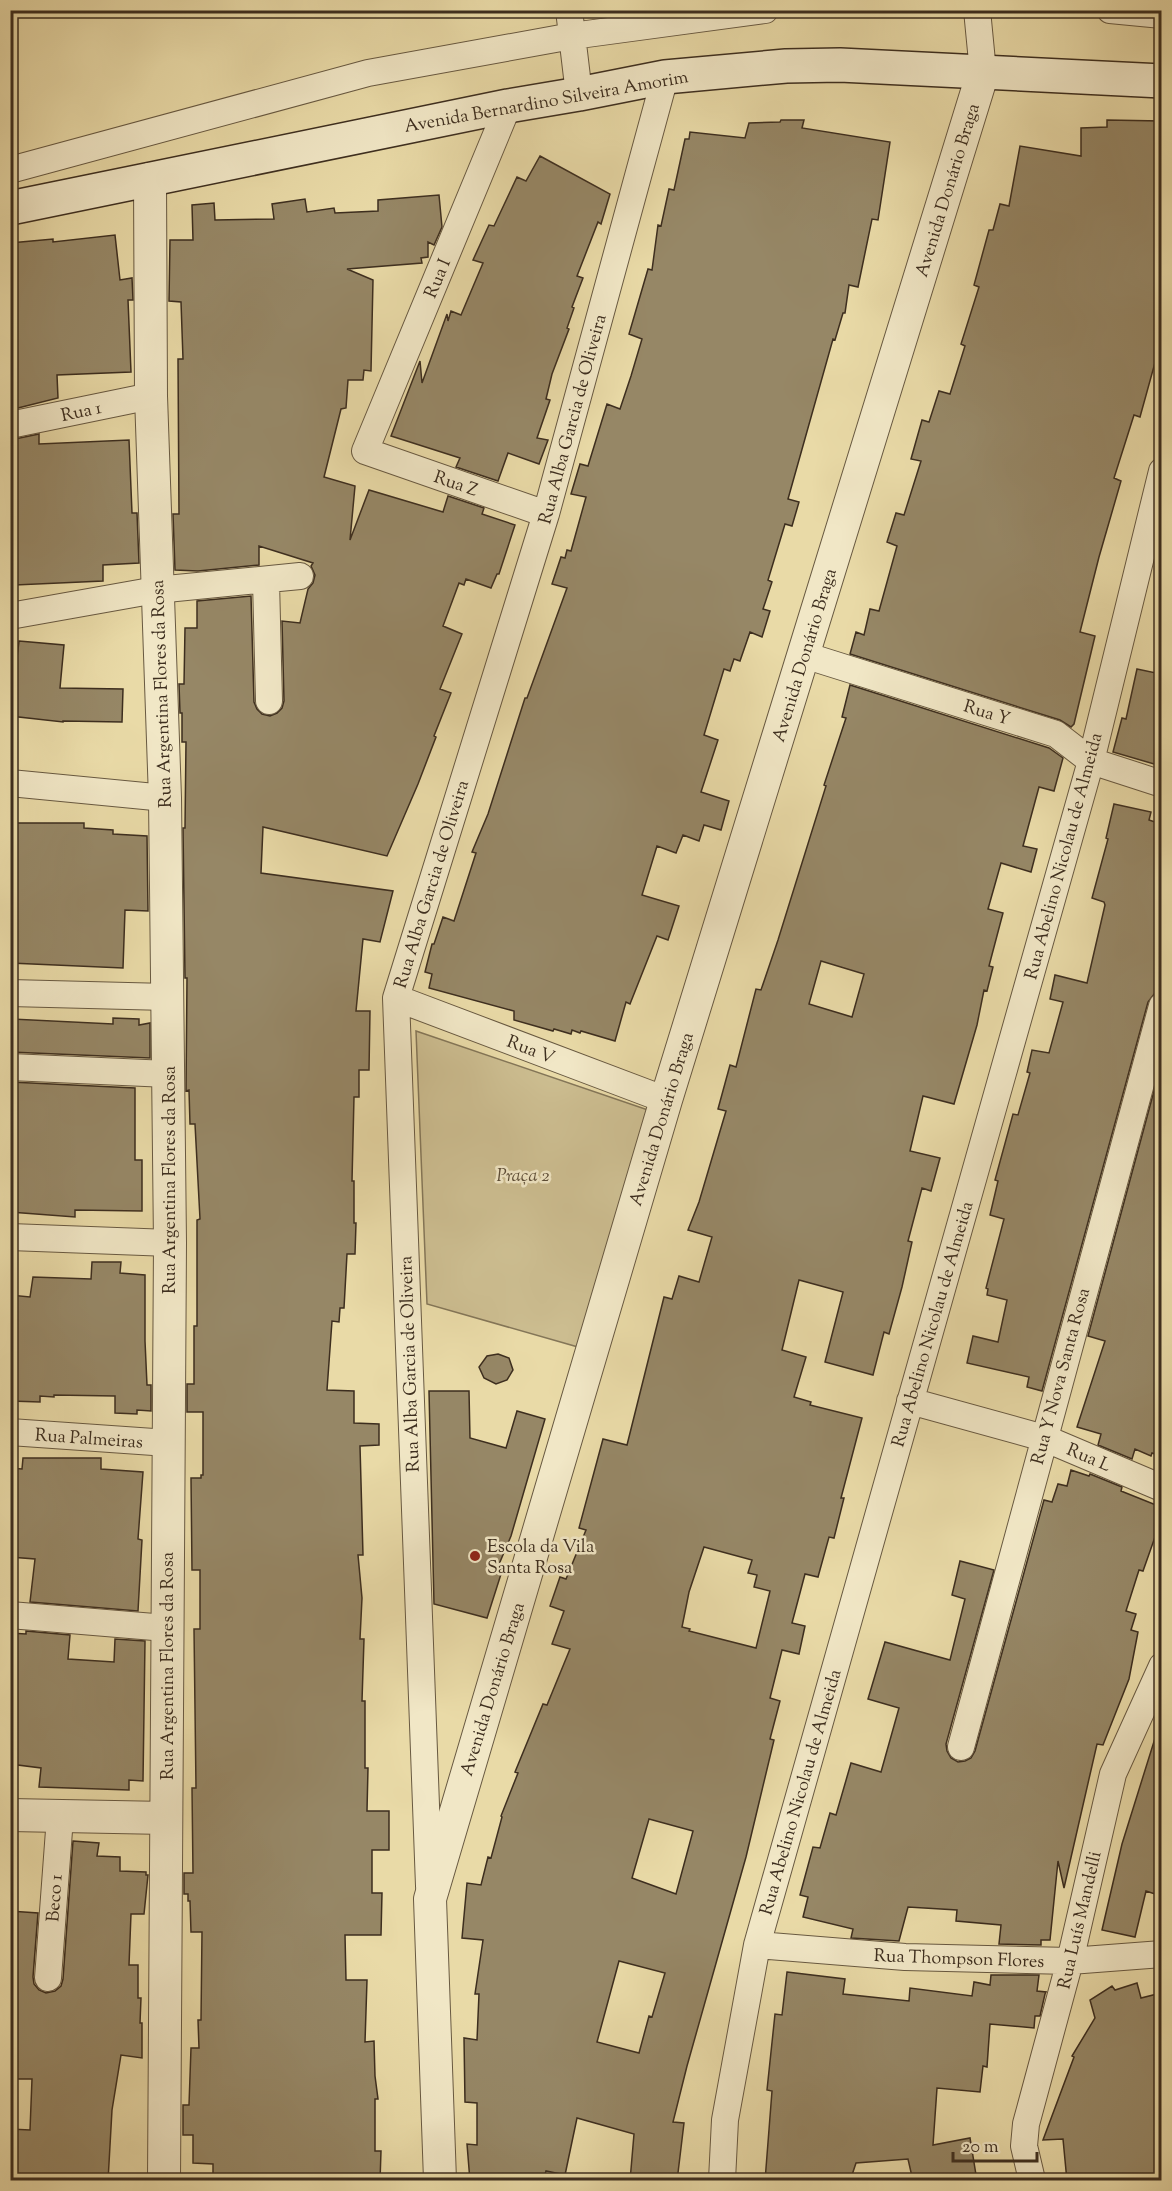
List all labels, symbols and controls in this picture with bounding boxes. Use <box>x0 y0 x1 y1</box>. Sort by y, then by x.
street label: Avenida Bernardino Silveira Amorim <box>402 65 691 141</box>
street label: Avenida Donário Braga <box>910 101 988 281</box>
street label: Rua I <box>419 255 459 303</box>
street label: Rua Alba Garcia de Oliveira <box>533 312 615 527</box>
street label: Rua 1 <box>59 396 104 430</box>
street label: Rua Z <box>430 465 481 505</box>
street label: Avenida Donário Braga <box>767 566 845 746</box>
street label: Rua Argentina Flores da Rosa <box>146 579 180 808</box>
street label: Rua Y <box>960 695 1013 733</box>
street label: Rua Abelino Nicolau de Almeida <box>1019 730 1110 983</box>
street label: Rua Alba Garcia de Oliveira <box>389 777 477 992</box>
street label: Rua V <box>503 1030 558 1072</box>
street label: Avenida Donário Braga <box>624 1030 702 1210</box>
street label: Rua Argentina Flores da Rosa <box>158 1066 184 1294</box>
park label: Praça 2 <box>497 1164 549 1190</box>
street label: Rua Abelino Nicolau de Almeida <box>886 1199 982 1451</box>
street label: Rua Alba Garcia de Oliveira <box>394 1255 428 1473</box>
street label: Rua Y Nova Santa Rosa <box>1026 1285 1098 1468</box>
street label: Rua Palmeiras <box>34 1423 144 1457</box>
street label: Rua L <box>1062 1438 1114 1480</box>
place label: Escola da Vila Santa Rosa <box>487 1535 594 1582</box>
marker: Escola da Vila Santa Rosa <box>468 1549 482 1563</box>
street label: Rua Argentina Flores da Rosa <box>156 1552 182 1780</box>
street label: Avenida Donário Braga <box>455 1600 533 1780</box>
street label: Rua Abelino Nicolau de Almeida <box>754 1667 850 1919</box>
street label: Rua Luís Mandelli <box>1052 1849 1109 1992</box>
street label: Beco 1 <box>41 1873 71 1923</box>
street label: Rua Thompson Flores <box>873 1944 1045 1976</box>
scale bar <box>953 2125 1037 2163</box>
text: 20 m <box>962 2135 999 2161</box>

